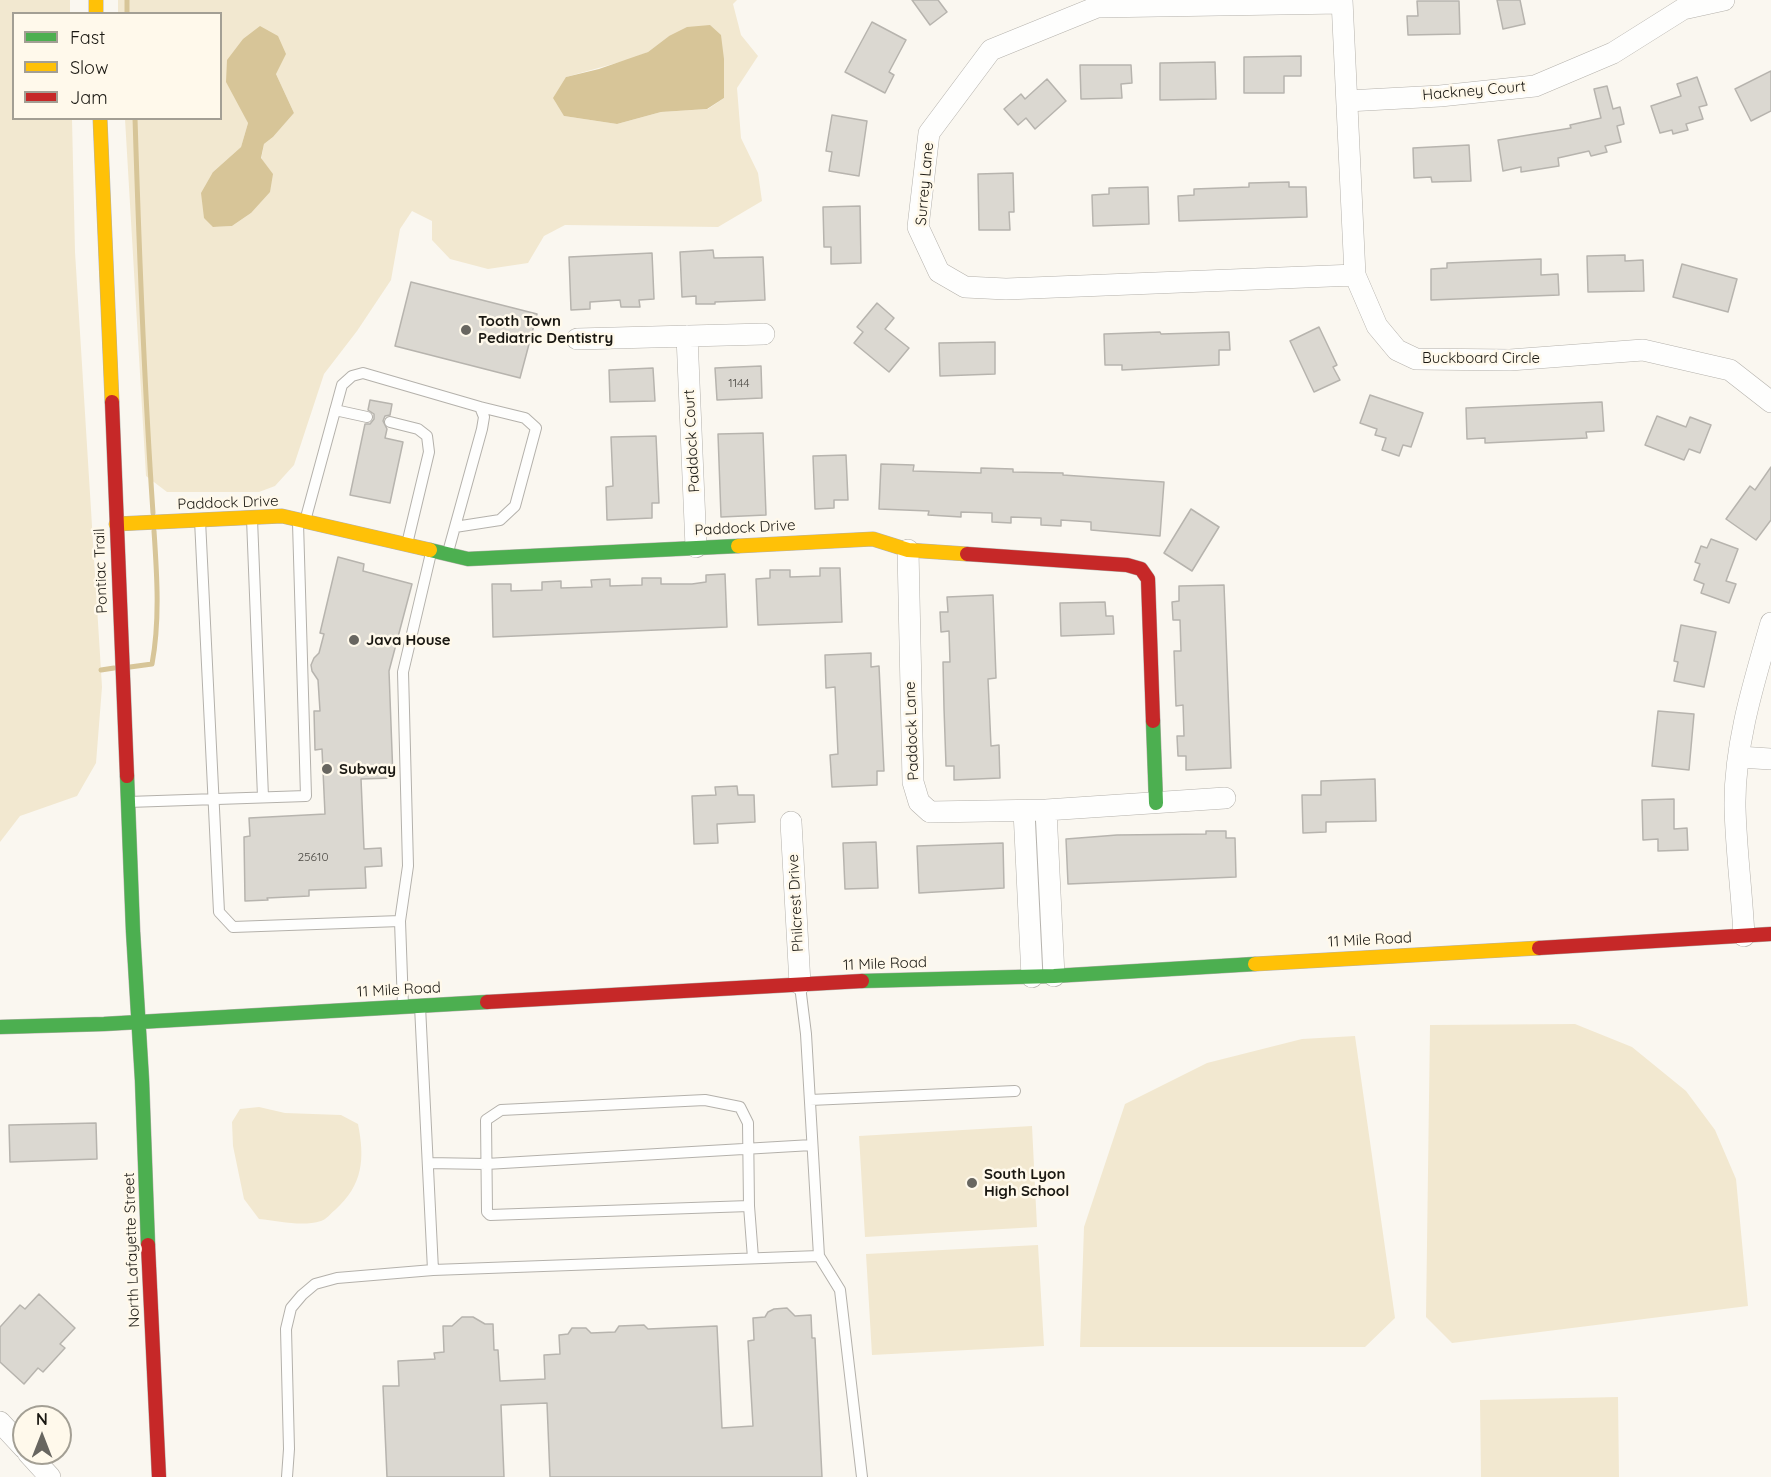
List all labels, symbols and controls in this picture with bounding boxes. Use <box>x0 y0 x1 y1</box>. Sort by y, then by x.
legend <box>12 12 222 120</box>
text: Fast <box>70 26 105 49</box>
text: Slow <box>70 56 108 79</box>
street label: Hackney Court <box>1422 78 1526 104</box>
text: Jam <box>70 86 108 109</box>
street label: Surrey Lane <box>912 142 938 226</box>
place label: Tooth Town Pediatric Dentistry <box>478 312 613 347</box>
marker: Tooth Town Pediatric Dentistry <box>459 323 473 337</box>
street label: Buckboard Circle <box>1422 349 1540 367</box>
house number: 1144 <box>728 376 750 390</box>
street label: Paddock Court <box>680 389 704 493</box>
street label: Paddock Drive <box>177 492 279 514</box>
street label: Paddock Drive <box>694 516 796 540</box>
street label: Pontiac Trail <box>91 528 111 614</box>
place label: Java House <box>366 631 451 649</box>
marker: Java House <box>347 633 361 647</box>
street label: Paddock Lane <box>901 681 923 781</box>
place label: Subway <box>339 760 396 778</box>
marker: Subway <box>320 762 334 776</box>
house number: 25610 <box>297 850 329 864</box>
street label: Philcrest Drive <box>784 854 808 952</box>
street label: 11 Mile Road <box>1328 929 1412 951</box>
street label: 11 Mile Road <box>843 954 927 974</box>
street label: 11 Mile Road <box>357 979 441 1001</box>
place label: South Lyon High School <box>984 1165 1069 1200</box>
street label: North Lafayette Street <box>120 1172 144 1328</box>
marker: South Lyon High School <box>965 1176 979 1190</box>
north arrow <box>12 1405 72 1465</box>
text: N <box>36 1409 48 1429</box>

